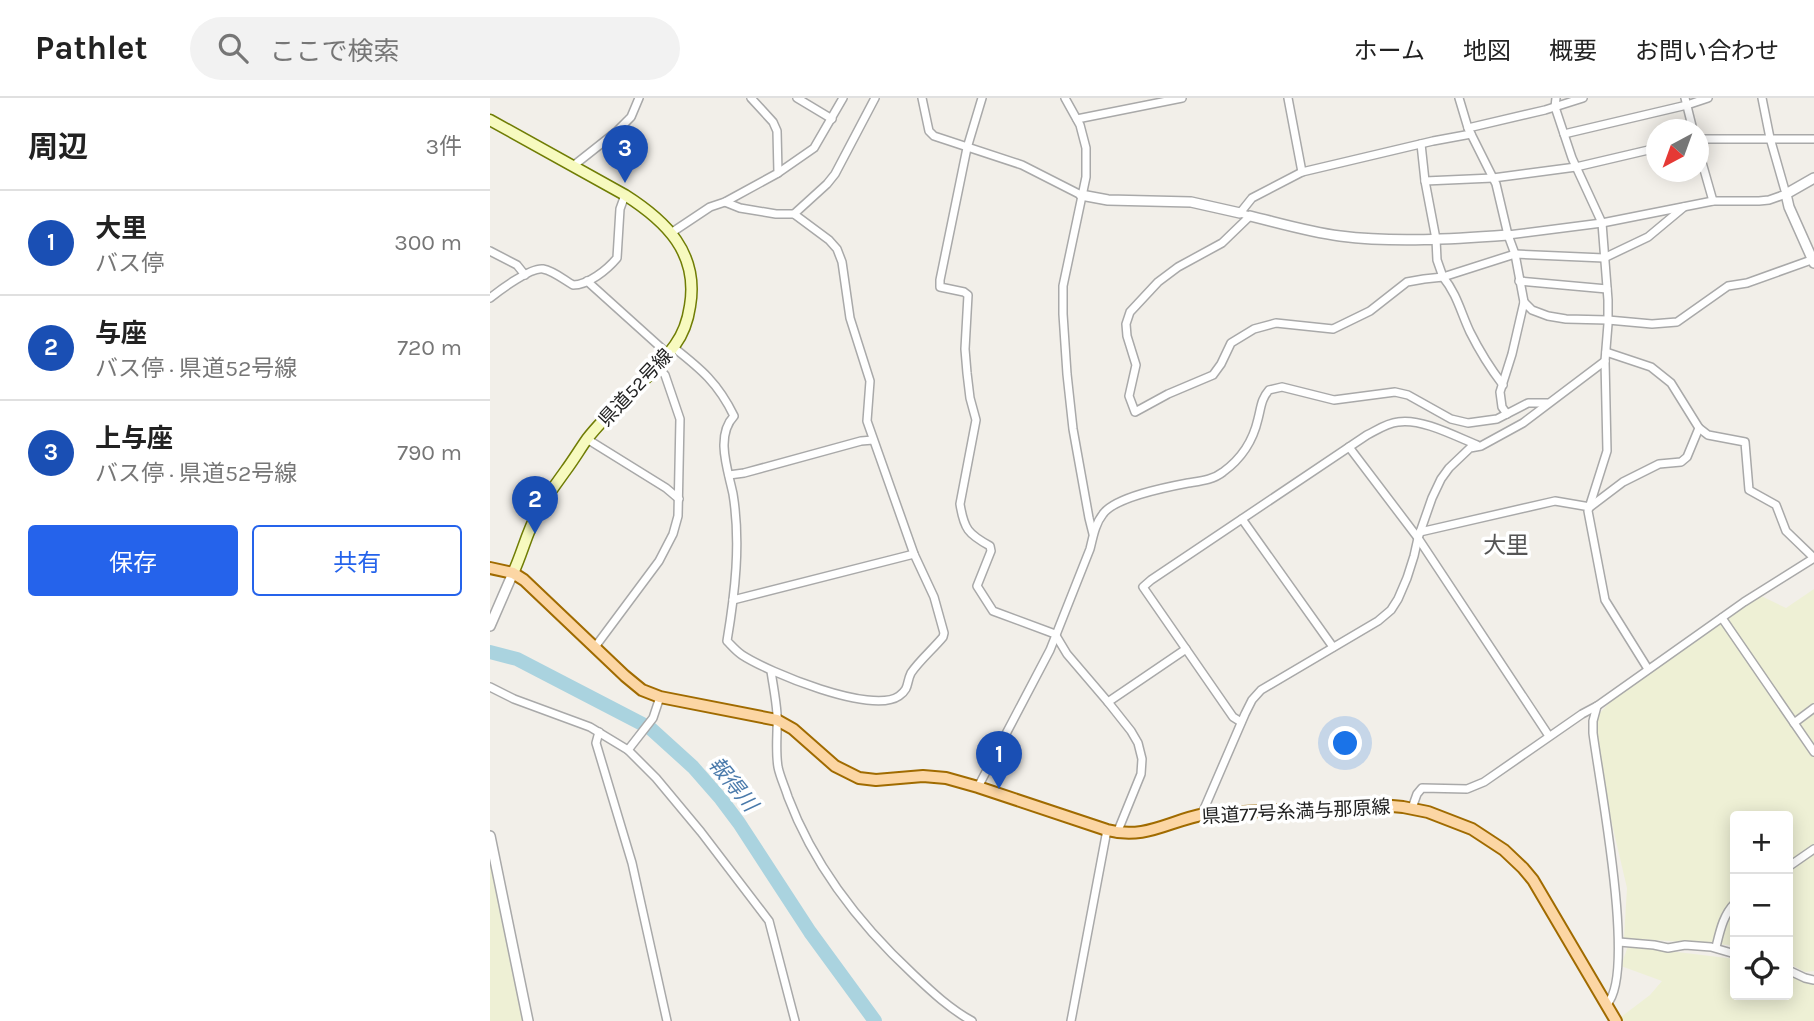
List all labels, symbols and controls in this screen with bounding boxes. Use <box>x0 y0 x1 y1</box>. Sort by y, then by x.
search box <box>190 17 680 80</box>
text: Pathlet <box>35 29 148 67</box>
icon: search <box>214 29 252 67</box>
text: ここで検索 <box>270 36 400 67</box>
text: ホーム <box>1354 37 1425 65</box>
text: 地図 <box>1463 37 1511 65</box>
text: 概要 <box>1549 37 1597 65</box>
text: お問い合わせ <box>1635 37 1779 65</box>
north arrow <box>1646 119 1709 182</box>
pin: 3 <box>602 125 648 183</box>
text: 周辺 <box>28 129 88 165</box>
text: 3件 <box>425 133 462 160</box>
text: 大里 <box>95 213 147 244</box>
text: 1 <box>47 229 55 256</box>
text: 300 m <box>394 229 462 256</box>
text: バス停 <box>95 250 164 277</box>
text: 与座 <box>95 318 147 349</box>
text: 2 <box>44 334 58 361</box>
text: 720 m <box>397 334 462 361</box>
street label: 県道52号線 <box>594 344 677 431</box>
text: バス停 · 県道52号線 <box>95 355 297 382</box>
text: 上与座 <box>95 423 173 454</box>
text: 3 <box>44 439 58 466</box>
text: 790 m <box>397 439 462 466</box>
text: バス停 · 県道52号線 <box>95 460 297 487</box>
pin: 2 <box>512 476 558 534</box>
button: 保存 <box>28 525 238 596</box>
button: 共有 <box>252 525 462 596</box>
district label: 大里 <box>1483 532 1529 559</box>
your location <box>1328 726 1362 760</box>
pin: 1 <box>976 731 1022 789</box>
water label: 報得川 <box>704 752 763 818</box>
street label: 県道77号糸満与那原線 <box>1201 796 1391 828</box>
map controls <box>1730 811 1793 1000</box>
button: + <box>1730 811 1793 874</box>
button: − <box>1730 874 1793 937</box>
button: locate <box>1730 937 1793 1000</box>

